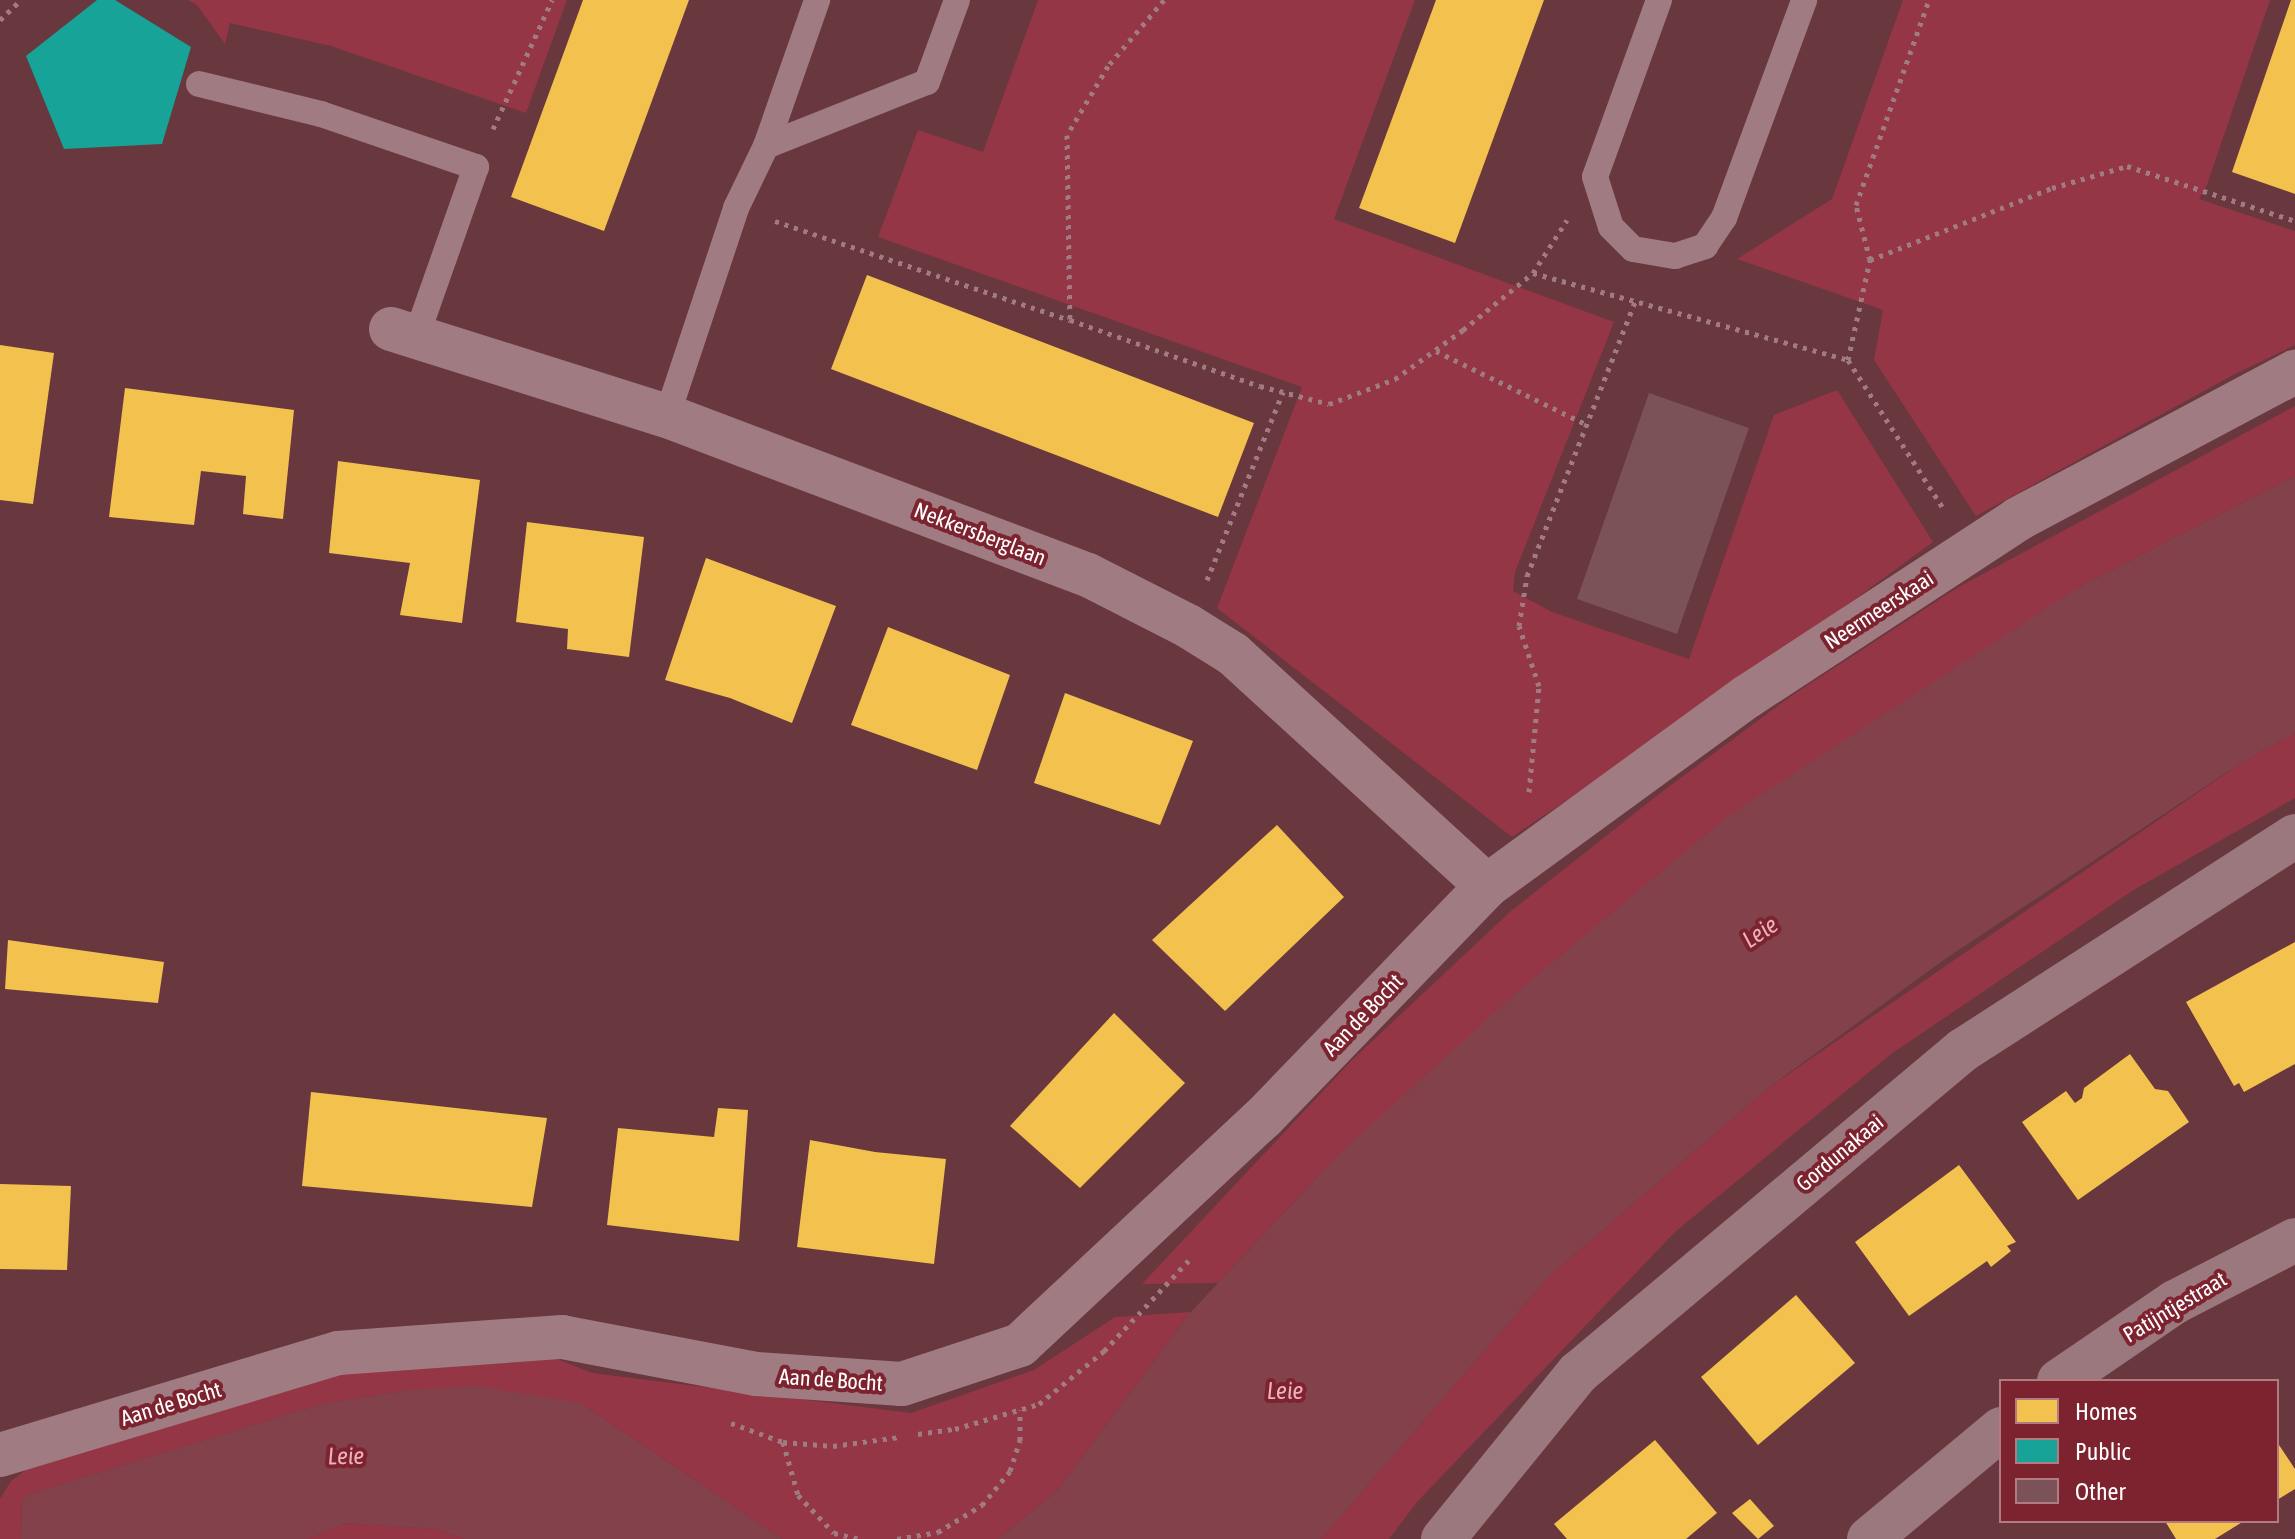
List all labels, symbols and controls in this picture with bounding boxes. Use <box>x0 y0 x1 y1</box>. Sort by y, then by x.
street label: Nekkersberglaan <box>910 497 1050 571</box>
street label: Neermeerskaai <box>1820 565 1938 655</box>
water label: Leie <box>1737 910 1783 954</box>
street label: Aan de Bocht <box>1317 968 1409 1062</box>
street label: Gordunakaai <box>1791 1109 1889 1197</box>
street label: Patijntjestraat <box>2118 1266 2232 1348</box>
street label: Aan de Bocht <box>778 1363 884 1397</box>
street label: Aan de Bocht <box>117 1376 225 1432</box>
water label: Leie <box>1267 1377 1303 1405</box>
legend <box>1999 1379 2279 1523</box>
text: Homes <box>2075 1398 2137 1425</box>
text: Public <box>2075 1438 2131 1465</box>
water label: Leie <box>327 1441 365 1471</box>
text: Other <box>2075 1478 2126 1505</box>

